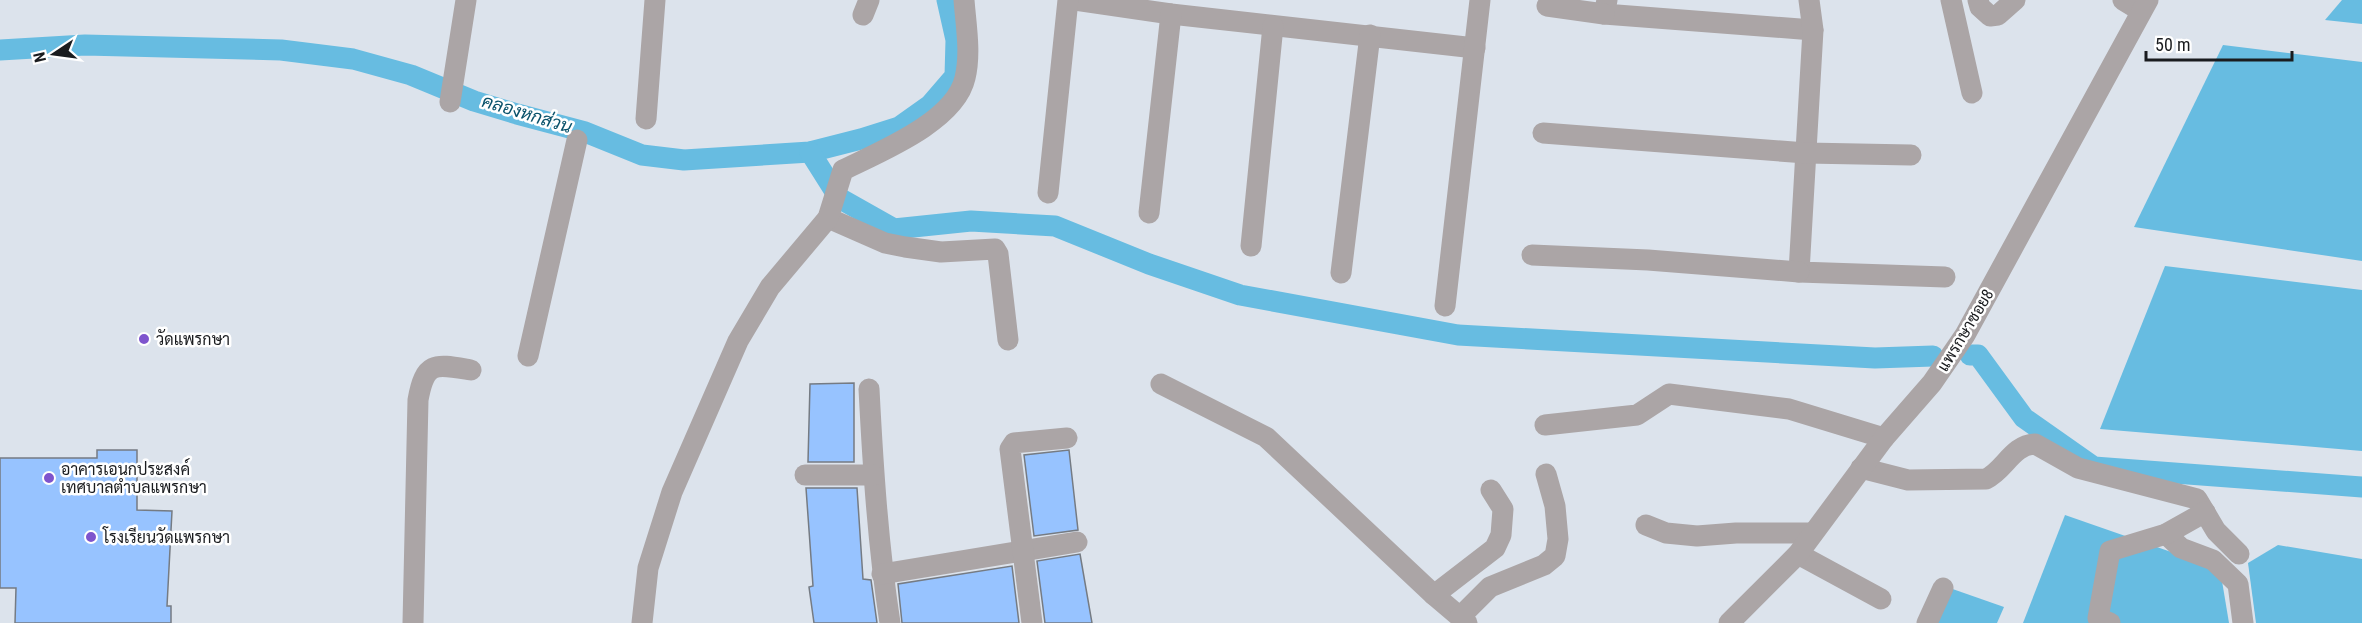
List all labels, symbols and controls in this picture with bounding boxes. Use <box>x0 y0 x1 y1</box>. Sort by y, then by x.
north arrow <box>24 24 84 84</box>
scale bar <box>2146 24 2292 62</box>
text: 50 m <box>2155 34 2190 55</box>
text: N <box>30 50 50 64</box>
water label: คลองหกส่วน <box>480 89 575 137</box>
street label: แพรกษาซอย8 <box>1933 286 1997 375</box>
place label: วัดแพรกษา <box>156 329 230 349</box>
marker: วัดแพรกษา <box>137 332 151 346</box>
place label: อาคารเอนกประสงค์ เทศบาลตำบลแพรกษา <box>61 457 207 497</box>
marker: อาคารเอนกประสงค์ เทศบาลตำบลแพรกษา <box>42 471 56 485</box>
place label: โรงเรียนวัดแพรกษา <box>102 526 230 547</box>
marker: โรงเรียนวัดแพรกษา <box>84 530 98 544</box>

